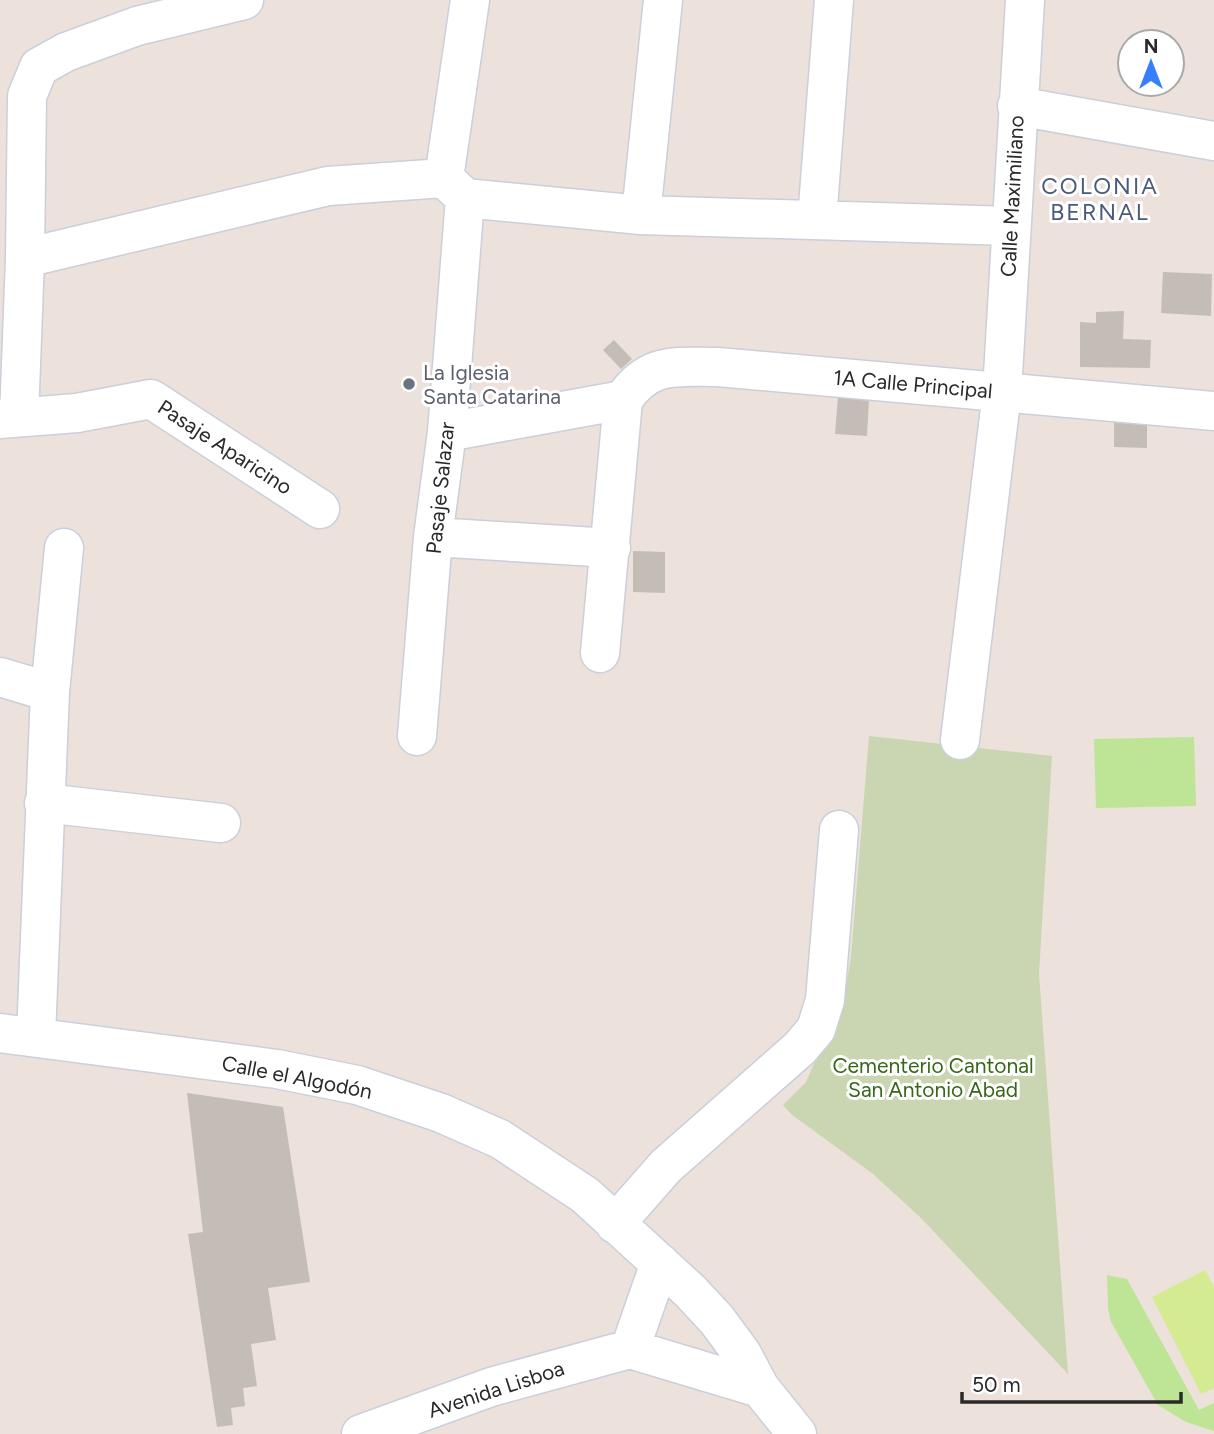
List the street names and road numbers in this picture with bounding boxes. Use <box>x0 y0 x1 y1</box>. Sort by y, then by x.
street label: Calle Maximiliano <box>995 114 1029 278</box>
street label: 1A Calle Principal <box>832 365 994 403</box>
street label: Pasaje Aparicino <box>153 394 297 500</box>
street label: Pasaje Salazar <box>421 421 459 555</box>
street label: Calle el Algodón <box>220 1050 374 1104</box>
street label: Avenida Lisboa <box>425 1355 567 1423</box>

